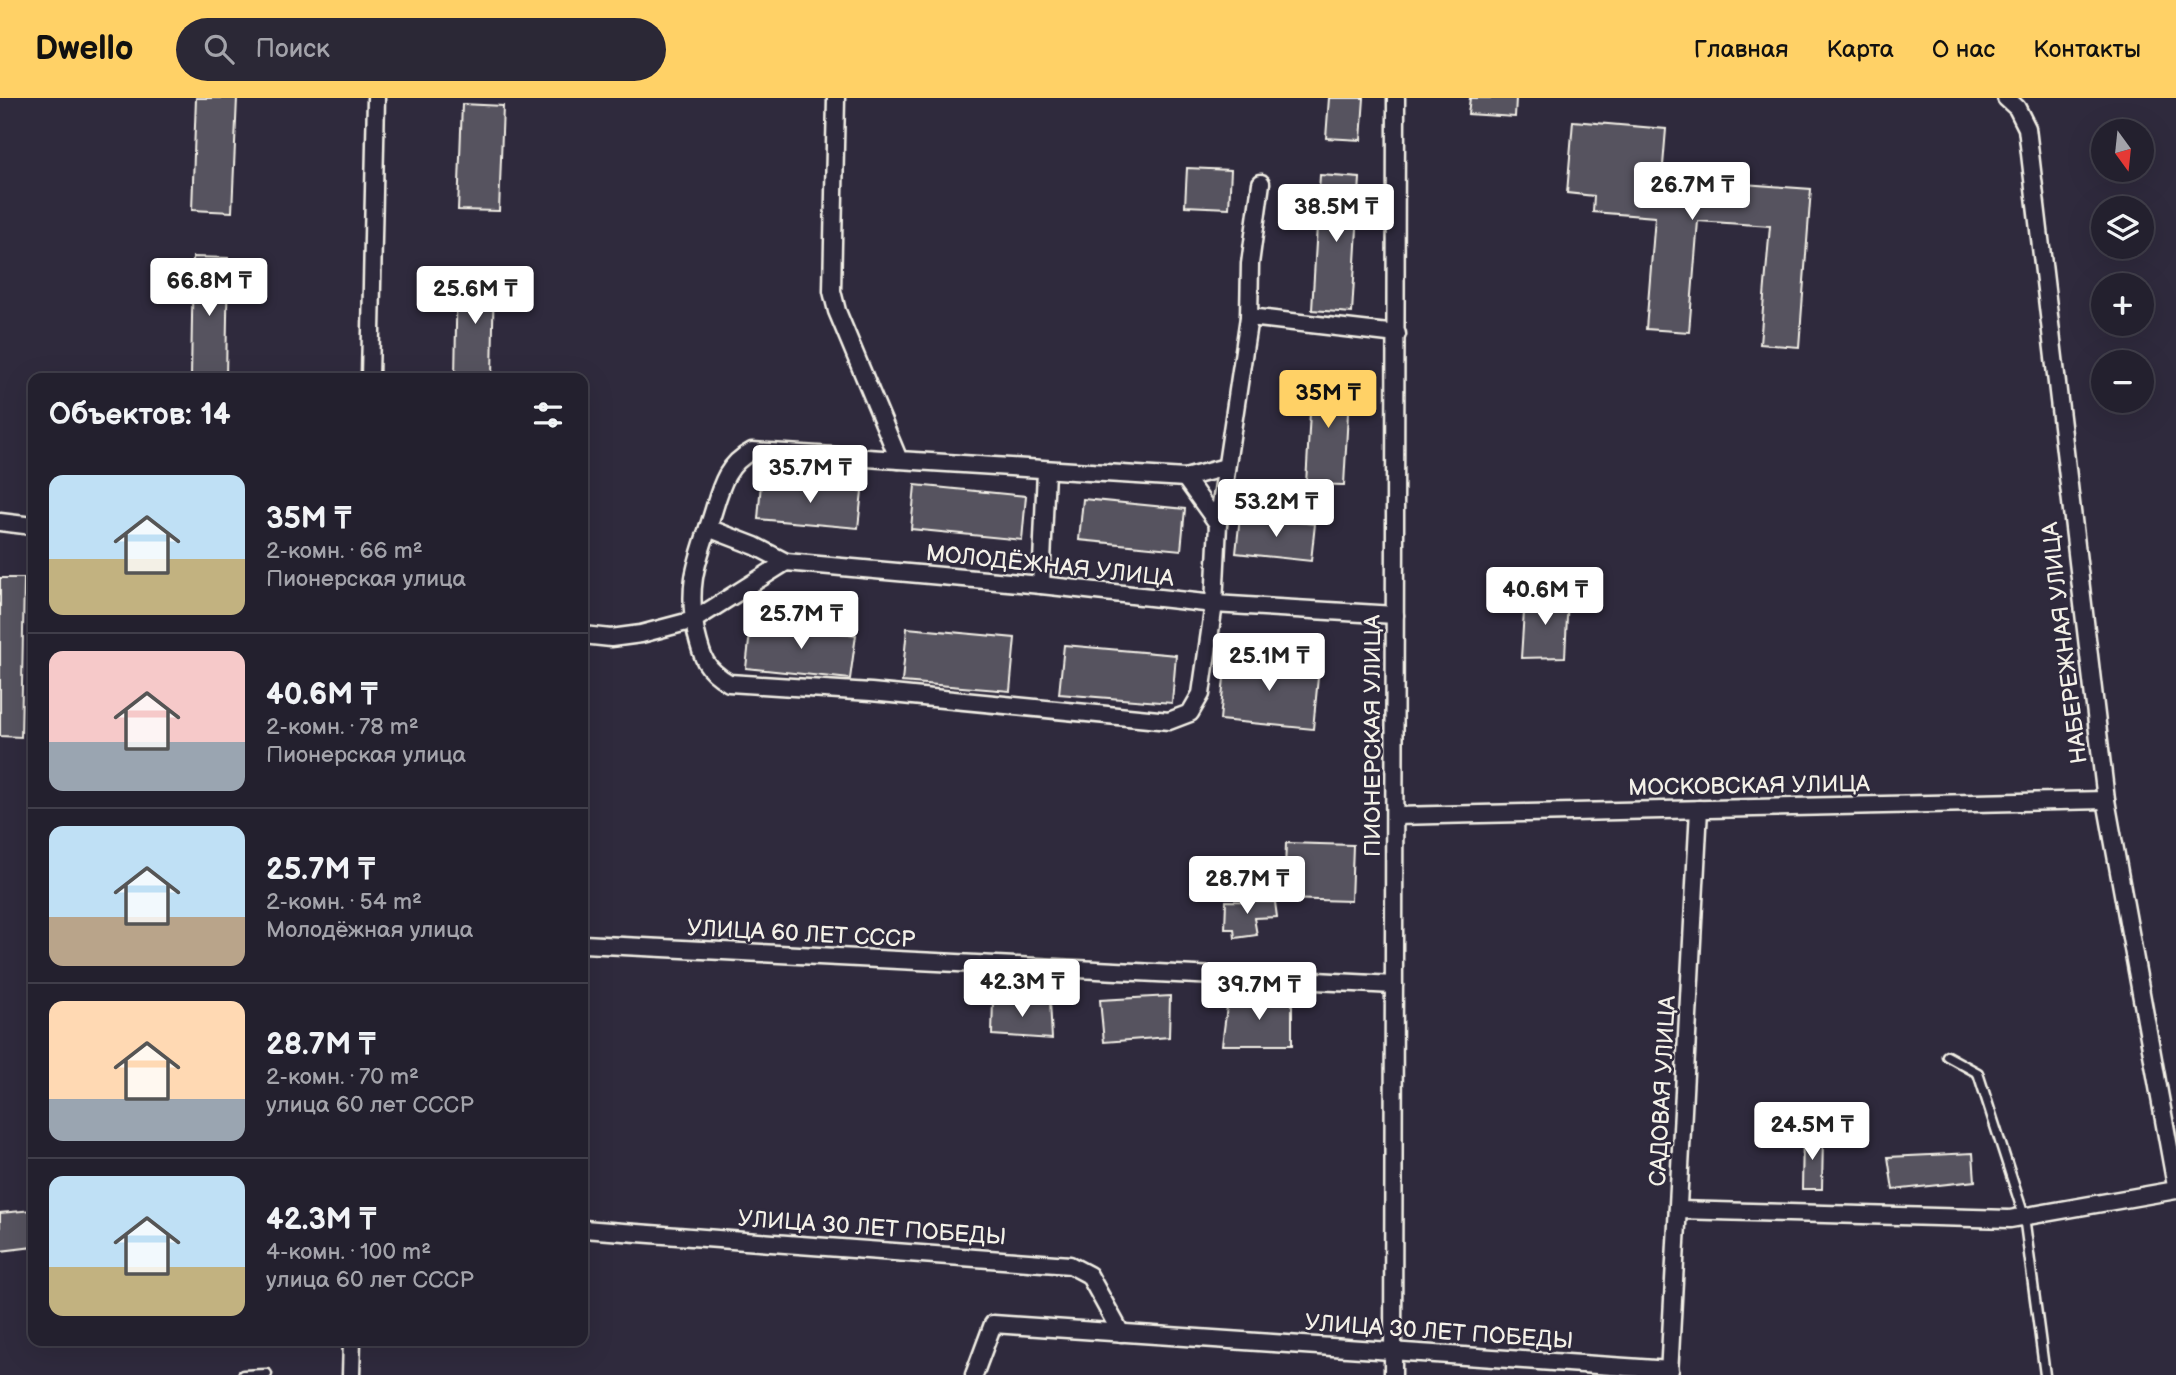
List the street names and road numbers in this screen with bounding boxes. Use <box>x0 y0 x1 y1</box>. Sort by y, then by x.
street label: НАБЕРЕЖНАЯ УЛИЦА <box>2036 520 2094 765</box>
street label: МОЛОДЁЖНАЯ УЛИЦА <box>925 539 1175 593</box>
street label: ПИОНЕРСКАЯ УЛИЦА <box>1359 615 1387 857</box>
street label: МОСКОВСКАЯ УЛИЦА <box>1628 770 1870 802</box>
street label: УЛИЦА 60 ЛЕТ СССР <box>686 914 916 954</box>
street label: САДОВАЯ УЛИЦА <box>1644 995 1682 1187</box>
street label: УЛИЦА 30 ЛЕТ ПОБЕДЫ <box>737 1205 1007 1251</box>
street label: УЛИЦА 30 ЛЕТ ПОБЕДЫ <box>1304 1309 1574 1355</box>

